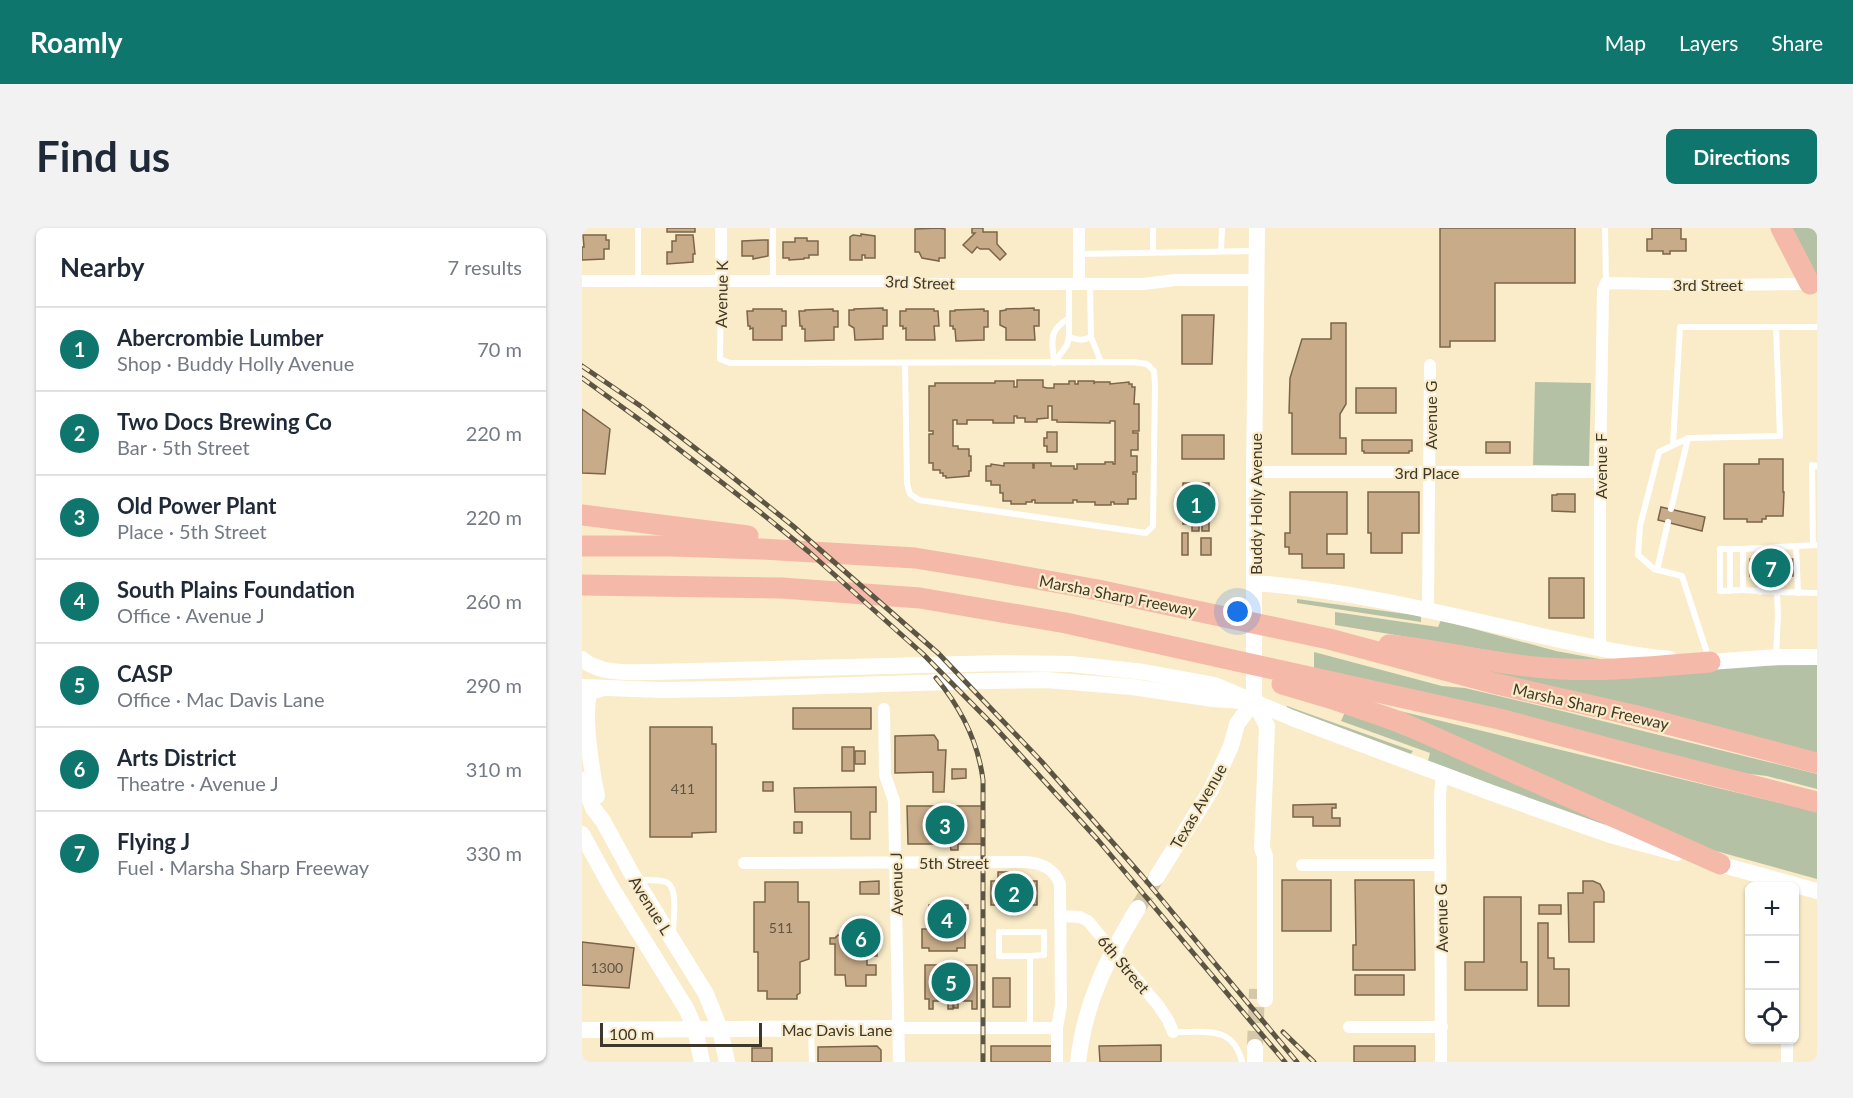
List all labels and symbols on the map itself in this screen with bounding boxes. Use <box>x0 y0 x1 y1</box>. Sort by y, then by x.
street label: Avenue K <box>711 260 731 328</box>
street label: 3rd Street <box>885 271 956 293</box>
street label: 3rd Street <box>1673 275 1743 294</box>
street label: Avenue G <box>1421 381 1440 449</box>
street label: Buddy Holly Avenue <box>1246 433 1265 575</box>
street label: Avenue F <box>1591 433 1610 499</box>
street label: 3rd Place <box>1394 463 1460 482</box>
pin: 1 <box>1176 482 1216 526</box>
pin: 7 <box>1752 546 1790 590</box>
street label: Marsha Sharp Freeway <box>1038 570 1199 620</box>
your location <box>1223 597 1252 626</box>
street label: Marsha Sharp Freeway <box>1511 679 1672 733</box>
street label: Texas Avenue <box>1166 760 1230 852</box>
house number: 411 <box>671 780 695 797</box>
pin: 3 <box>926 802 964 848</box>
street label: Avenue J <box>886 852 906 916</box>
street label: 5th Street <box>919 853 989 872</box>
pin: 2 <box>994 870 1034 916</box>
street label: Avenue L <box>626 872 676 938</box>
street label: Avenue G <box>1431 883 1451 953</box>
pin: 4 <box>928 896 967 942</box>
pin: 6 <box>842 916 880 960</box>
house number: 511 <box>769 919 793 936</box>
street label: 6th Street <box>1094 931 1154 997</box>
house number: 1300 <box>591 959 623 976</box>
pin: 5 <box>932 960 970 1005</box>
scale bar <box>600 1020 762 1048</box>
street label: Mac Davis Lane <box>782 1020 892 1039</box>

